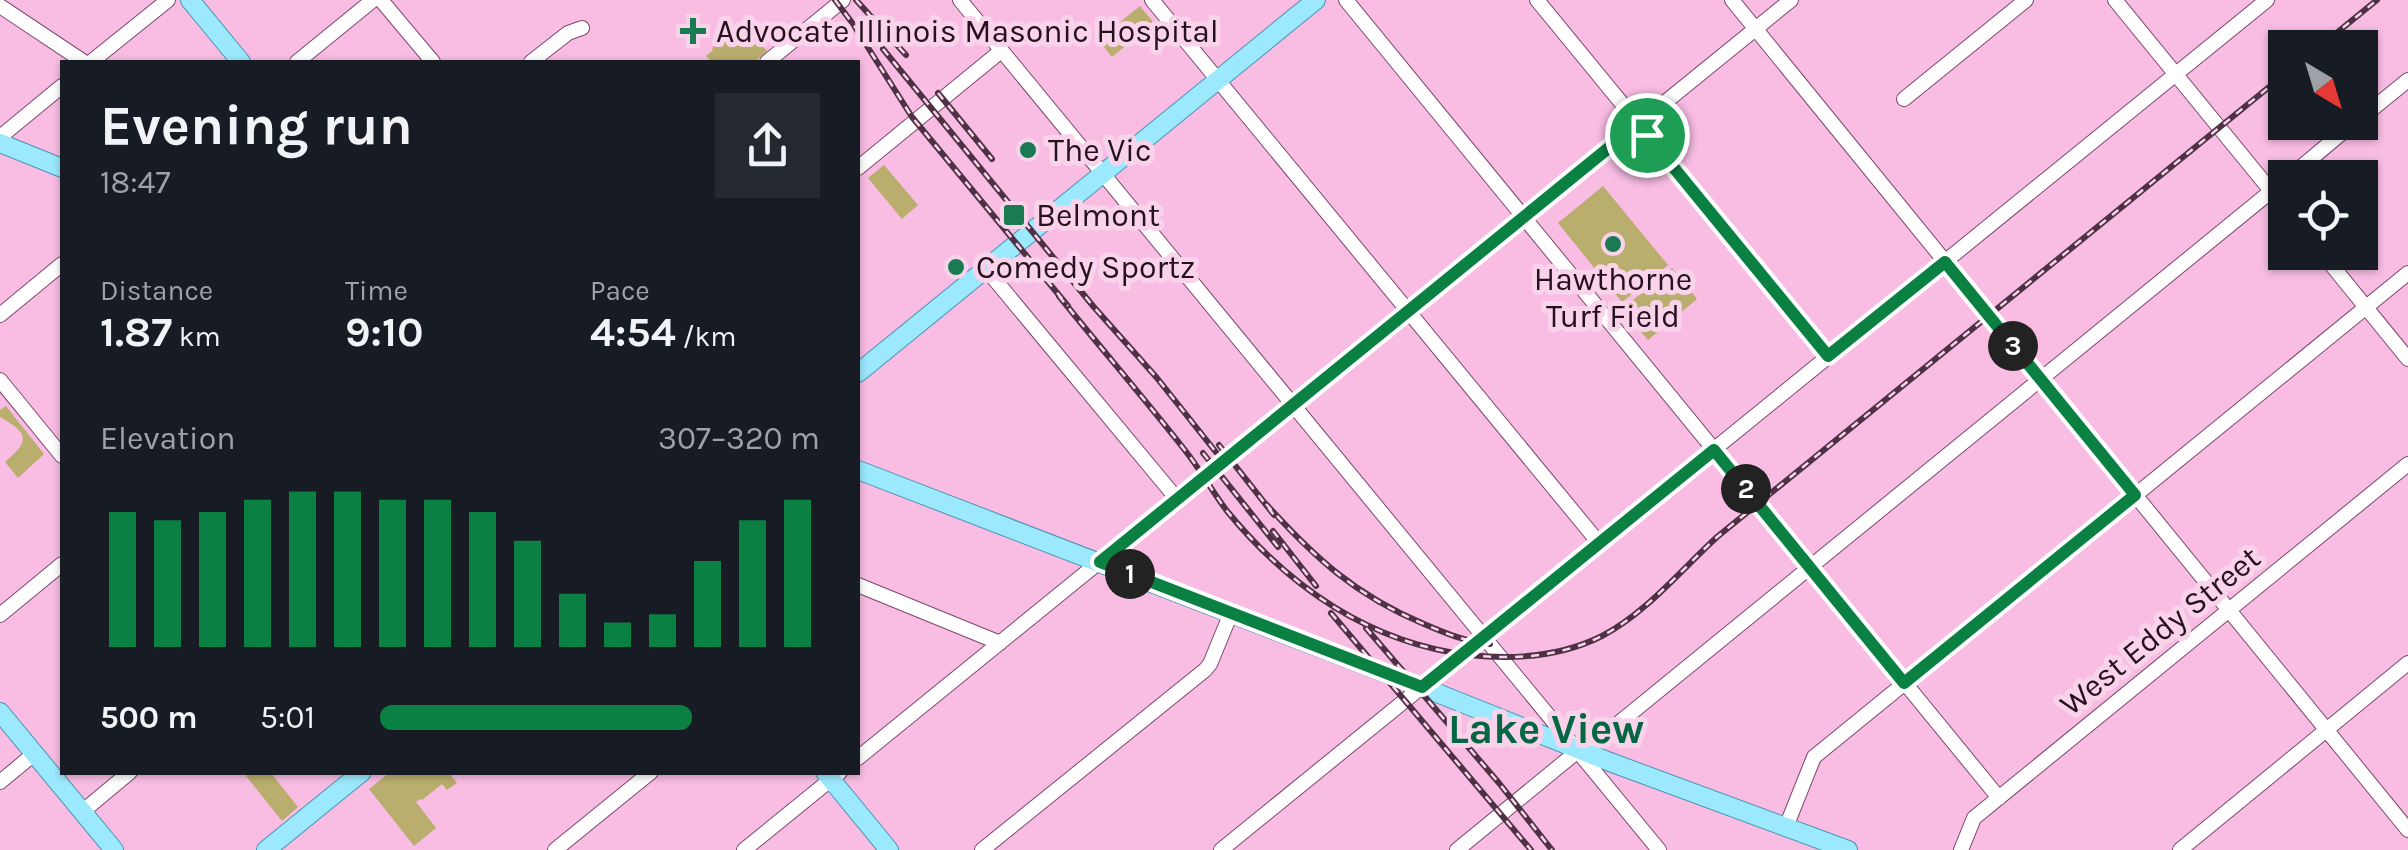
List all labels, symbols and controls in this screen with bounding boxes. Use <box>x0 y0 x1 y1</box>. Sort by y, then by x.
place label: Advocate Illinois Masonic Hospital <box>716 13 1219 50</box>
marker: Advocate Illinois Masonic Hospital <box>680 18 706 44</box>
north arrow <box>2268 30 2378 140</box>
map controls <box>2268 30 2378 270</box>
button: share <box>715 93 820 198</box>
pin <box>1605 93 1690 178</box>
text: Evening run <box>100 94 413 158</box>
icon: arrive <box>1620 108 1675 163</box>
place label: The Vic <box>1048 132 1151 169</box>
marker: The Vic <box>1017 139 1039 161</box>
button: locate <box>2268 160 2378 270</box>
text: 18:47 <box>100 164 171 201</box>
place label: Belmont <box>1036 197 1160 234</box>
marker: Belmont <box>1001 202 1027 228</box>
marker: Hawthorne Turf Field <box>1602 233 1624 255</box>
place label: Comedy Sportz <box>976 249 1195 286</box>
marker: Comedy Sportz <box>945 256 967 278</box>
place label: Hawthorne Turf Field <box>1534 261 1692 335</box>
text: Distance <box>100 274 213 307</box>
text: Time <box>345 274 408 307</box>
text: Pace <box>590 274 650 307</box>
text: 1.87 <box>100 307 172 357</box>
text: 9:10 <box>345 307 423 357</box>
text: 4:54 <box>590 307 676 357</box>
text: km <box>172 320 221 353</box>
text: /km <box>676 320 736 353</box>
pin: 3 <box>1988 321 2038 371</box>
text: 3 <box>2004 329 2022 362</box>
text: Elevation <box>100 420 235 457</box>
text: 307–320 m <box>658 420 820 457</box>
pin: 2 <box>1721 464 1771 514</box>
text: 2 <box>1738 472 1754 505</box>
street label: West Eddy Street <box>2052 539 2268 723</box>
pin: 1 <box>1105 549 1155 599</box>
text: 1 <box>1125 557 1135 590</box>
text: 500 m <box>100 699 198 736</box>
text: 5:01 <box>260 699 315 736</box>
district label: Lake View <box>1448 704 1644 754</box>

